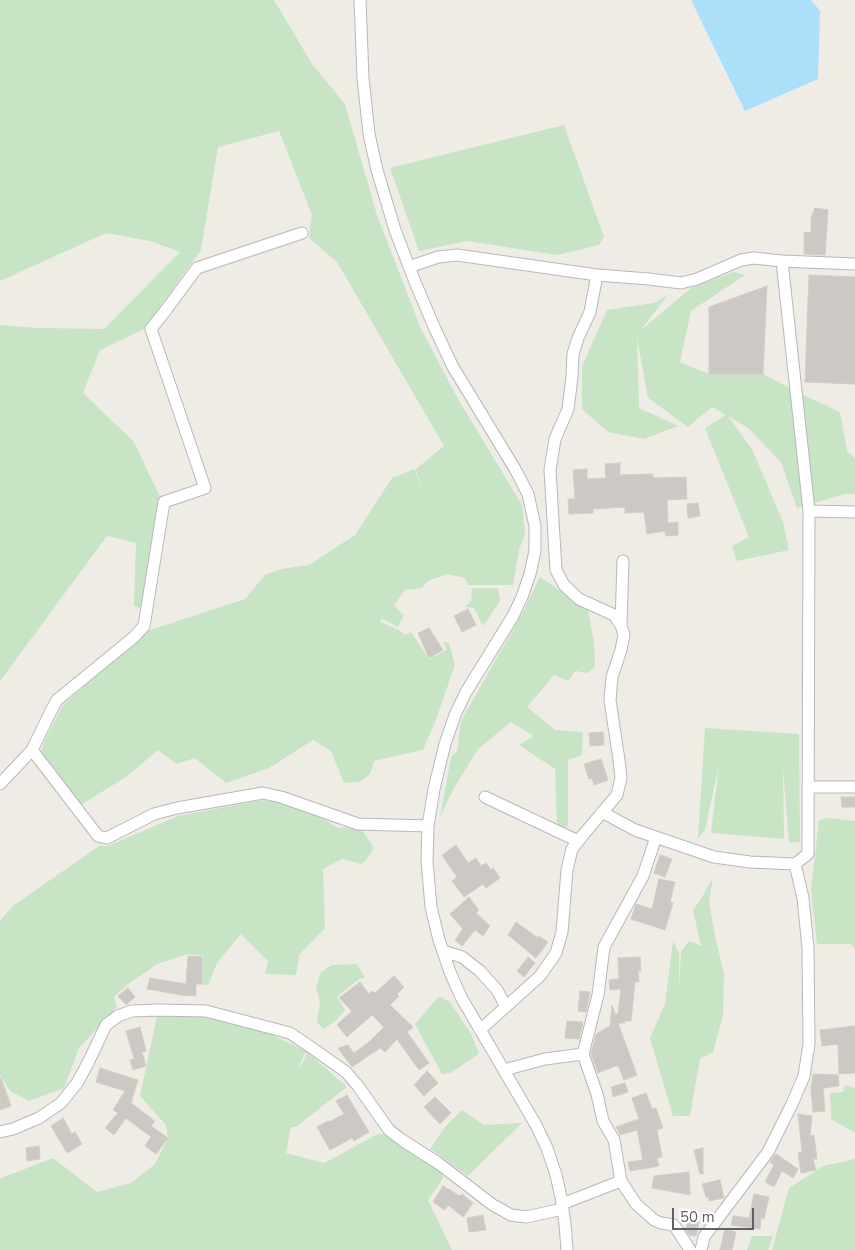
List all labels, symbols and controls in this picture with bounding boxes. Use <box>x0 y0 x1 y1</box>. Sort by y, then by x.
scale bar <box>675 1198 758 1230</box>
text: 50 m <box>680 1207 715 1227</box>

